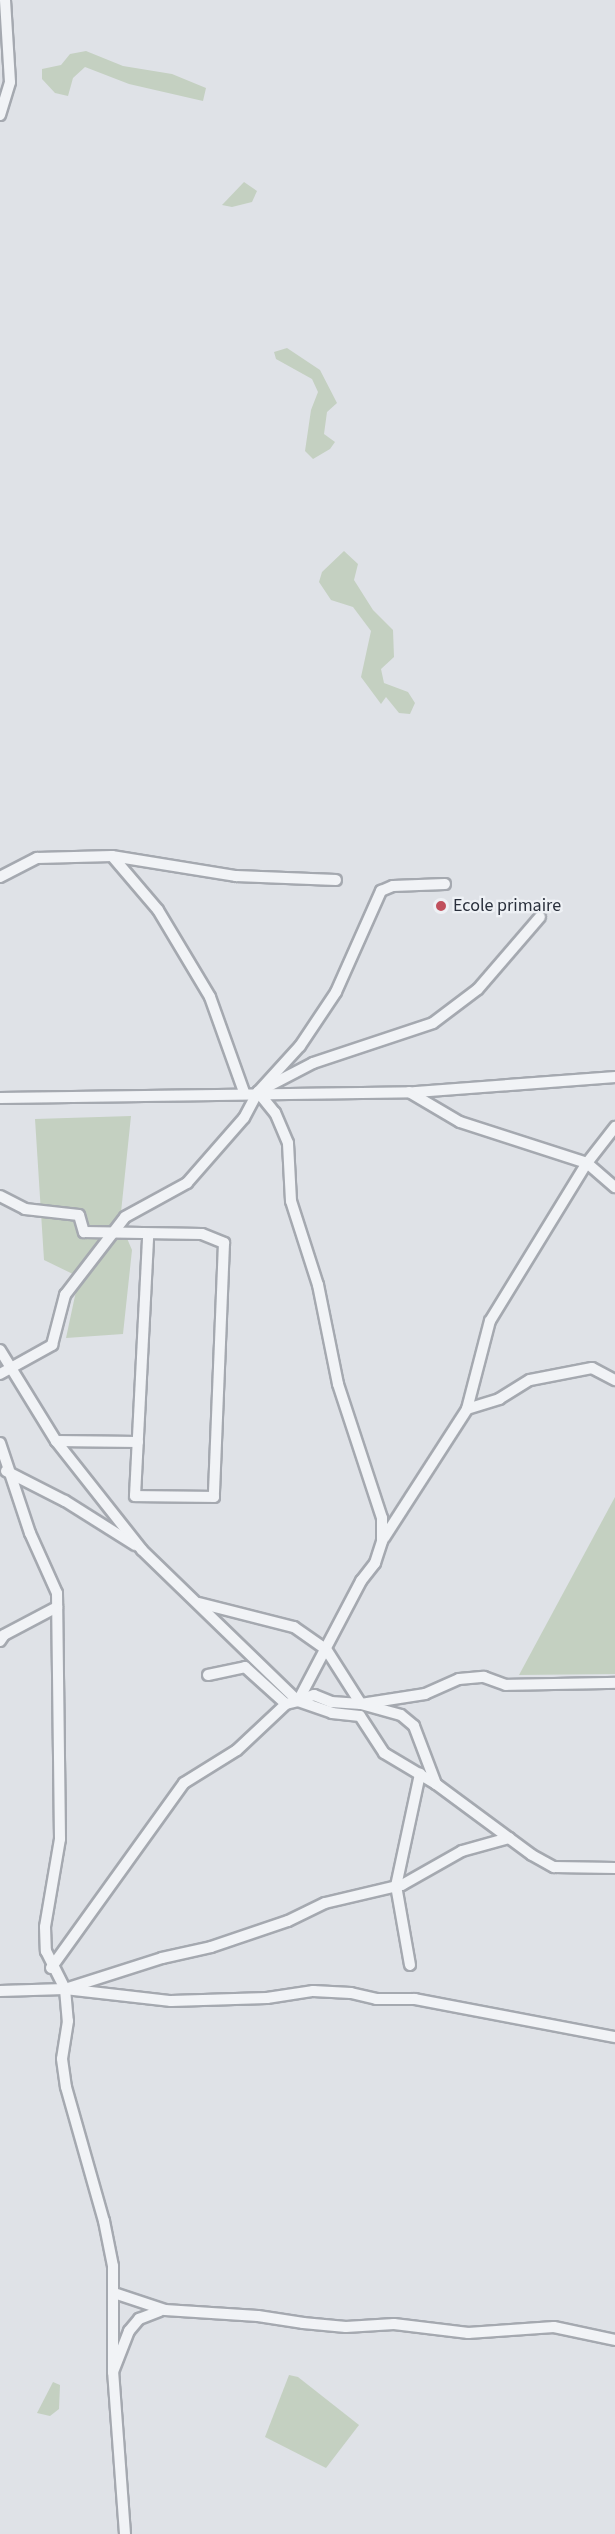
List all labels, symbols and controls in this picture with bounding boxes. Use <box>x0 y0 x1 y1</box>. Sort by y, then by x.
place label: Ecole primaire <box>453 895 561 917</box>
marker: Ecole primaire <box>434 899 448 913</box>

